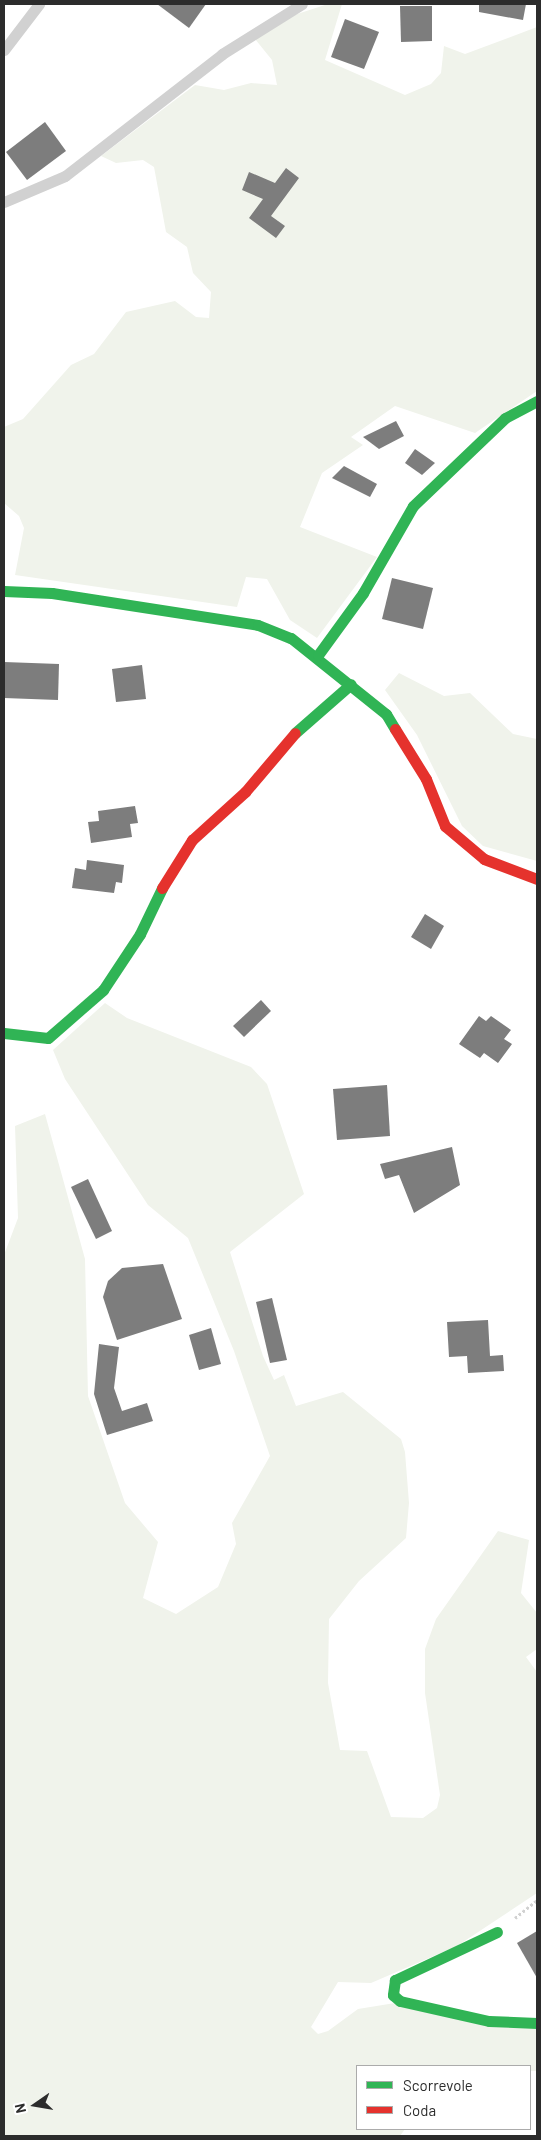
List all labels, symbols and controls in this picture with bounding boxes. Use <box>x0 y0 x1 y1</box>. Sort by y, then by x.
legend <box>356 2065 531 2130</box>
text: Scorrevole <box>403 2076 473 2094</box>
north arrow <box>10 2080 60 2130</box>
text: Coda <box>403 2101 436 2119</box>
text: N <box>11 2102 29 2115</box>

